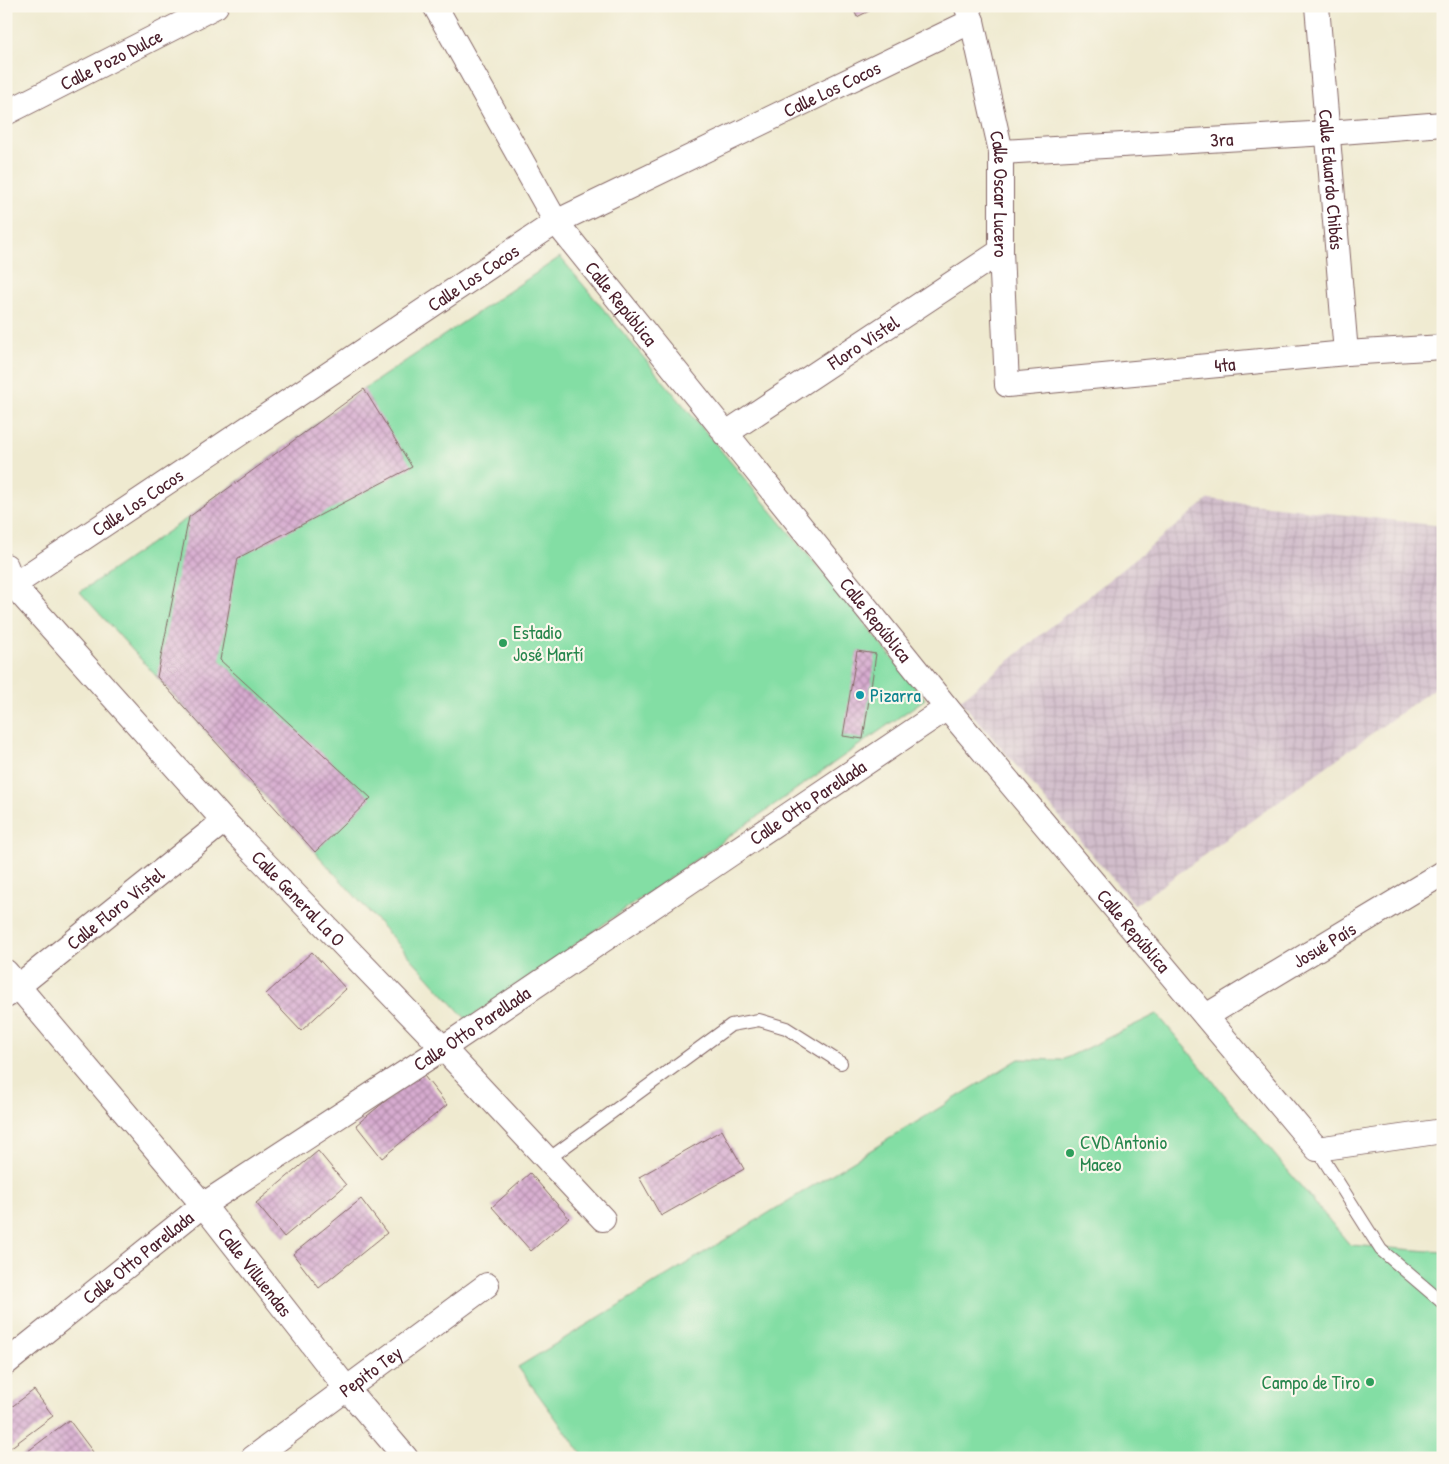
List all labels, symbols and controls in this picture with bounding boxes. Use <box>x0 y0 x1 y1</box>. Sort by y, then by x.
street label: Calle Pozo Dulce <box>55 22 167 96</box>
street label: Calle Los Cocos <box>779 54 885 123</box>
street label: Calle Eduardo Chibás <box>1313 108 1350 251</box>
street label: 3ra <box>1209 125 1235 153</box>
street label: Calle Oscar Lucero <box>984 128 1014 258</box>
street label: Calle Los Cocos <box>422 237 524 317</box>
street label: Calle República <box>579 255 664 352</box>
street label: Floro Vistel <box>822 309 905 376</box>
street label: 4ta <box>1213 350 1237 378</box>
street label: Calle Los Cocos <box>86 462 188 542</box>
street label: Calle República <box>834 572 918 668</box>
place label: Estadio José Martí <box>513 619 584 667</box>
marker: Estadio José Martí <box>497 637 509 649</box>
place label: Pizarra <box>870 682 922 708</box>
marker: Pizarra <box>854 689 866 701</box>
street label: Calle Otto Parellada <box>744 753 871 851</box>
street label: Calle General La O <box>246 844 351 952</box>
street label: Calle Floro Vistel <box>61 860 170 956</box>
street label: Calle República <box>1091 883 1177 978</box>
street label: Josué País <box>1288 916 1361 974</box>
street label: Calle Otto Parellada <box>408 980 536 1077</box>
place label: CVD Antonio Maceo <box>1080 1129 1167 1177</box>
marker: CVD Antonio Maceo <box>1064 1147 1076 1159</box>
street label: Calle Otto Parellada <box>77 1204 199 1310</box>
street label: Calle Villuendas <box>212 1222 299 1322</box>
street label: Pepito Tey <box>334 1339 407 1403</box>
place label: Campo de Tiro <box>1262 1369 1360 1395</box>
marker: Campo de Tiro <box>1364 1376 1376 1388</box>

